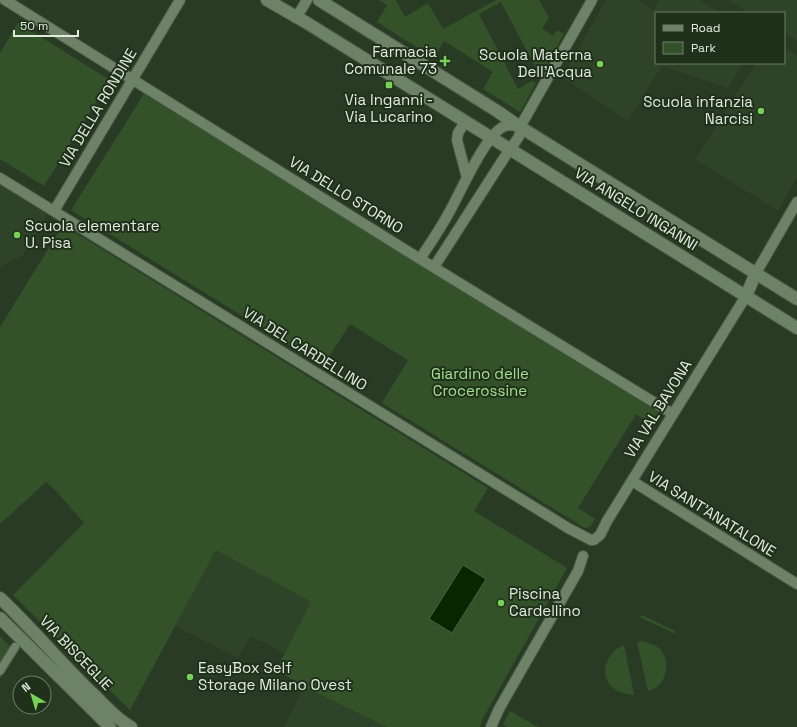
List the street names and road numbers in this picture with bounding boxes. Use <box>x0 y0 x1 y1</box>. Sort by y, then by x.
street label: VIA DELLA RONDINE <box>55 45 141 171</box>
street label: VIA DELLO STORNO <box>286 152 407 237</box>
street label: VIA ANGELO INGANNI <box>571 163 701 254</box>
street label: VIA DEL CARDELLINO <box>240 303 371 395</box>
street label: VIA VAL BAVONA <box>620 356 696 461</box>
street label: VIA SANT'ANATALONE <box>645 467 780 561</box>
street label: VIA BISCEGLIE <box>36 611 117 694</box>

